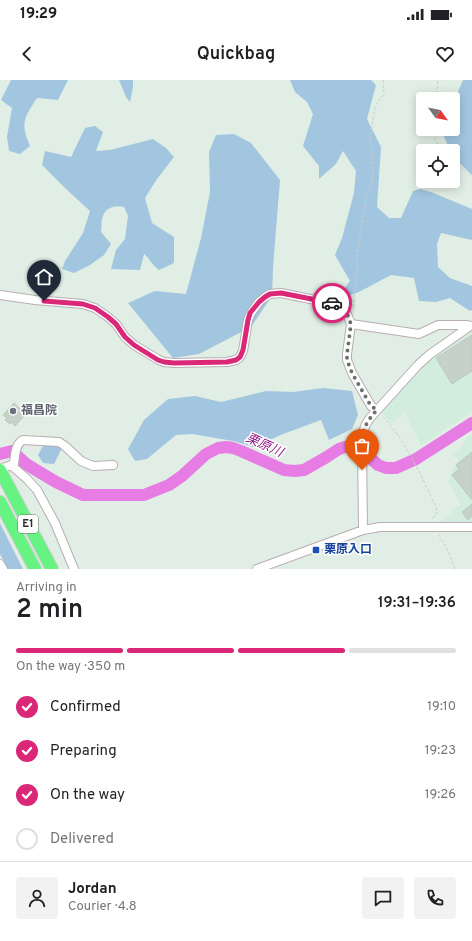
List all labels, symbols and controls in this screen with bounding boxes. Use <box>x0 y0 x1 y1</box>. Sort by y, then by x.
text: 19:29 <box>20 5 57 24</box>
icon: back <box>16 43 38 65</box>
text: Quickbag <box>197 43 275 66</box>
icon: heart <box>434 43 456 65</box>
north arrow <box>416 92 460 136</box>
map controls <box>416 92 460 188</box>
button: locate <box>416 144 460 188</box>
pin <box>27 260 61 301</box>
icon: home <box>33 266 55 288</box>
courier <box>312 283 352 323</box>
icon: car <box>321 292 343 314</box>
place label: 福昌院 <box>21 403 57 419</box>
marker: 福昌院 <box>8 406 18 416</box>
pin <box>345 429 379 470</box>
water label: 栗原川 <box>243 431 287 462</box>
icon: bag <box>351 435 373 457</box>
road number: E1 <box>18 515 38 533</box>
place label: 栗原入口 <box>324 542 372 558</box>
marker: 栗原入口 <box>311 545 321 555</box>
text: Arriving in <box>16 580 77 596</box>
text: 2 min <box>16 594 83 627</box>
text: 19:31–19:36 <box>378 594 456 613</box>
text: On the way · 350 m <box>16 659 125 675</box>
icon: check <box>16 696 38 718</box>
text: Confirmed <box>50 698 121 717</box>
text: 19:10 <box>427 699 456 715</box>
icon: check <box>16 740 38 762</box>
text: Preparing <box>50 742 117 761</box>
text: 19:23 <box>425 743 456 759</box>
icon: check <box>16 784 38 806</box>
text: On the way <box>50 786 125 805</box>
text: 19:26 <box>425 787 456 803</box>
text: Delivered <box>50 830 114 849</box>
button: person <box>16 877 58 919</box>
button: chat <box>362 877 404 919</box>
button: phone <box>414 877 456 919</box>
text: Jordan <box>68 880 117 899</box>
text: Courier · 4.8 <box>68 899 137 915</box>

